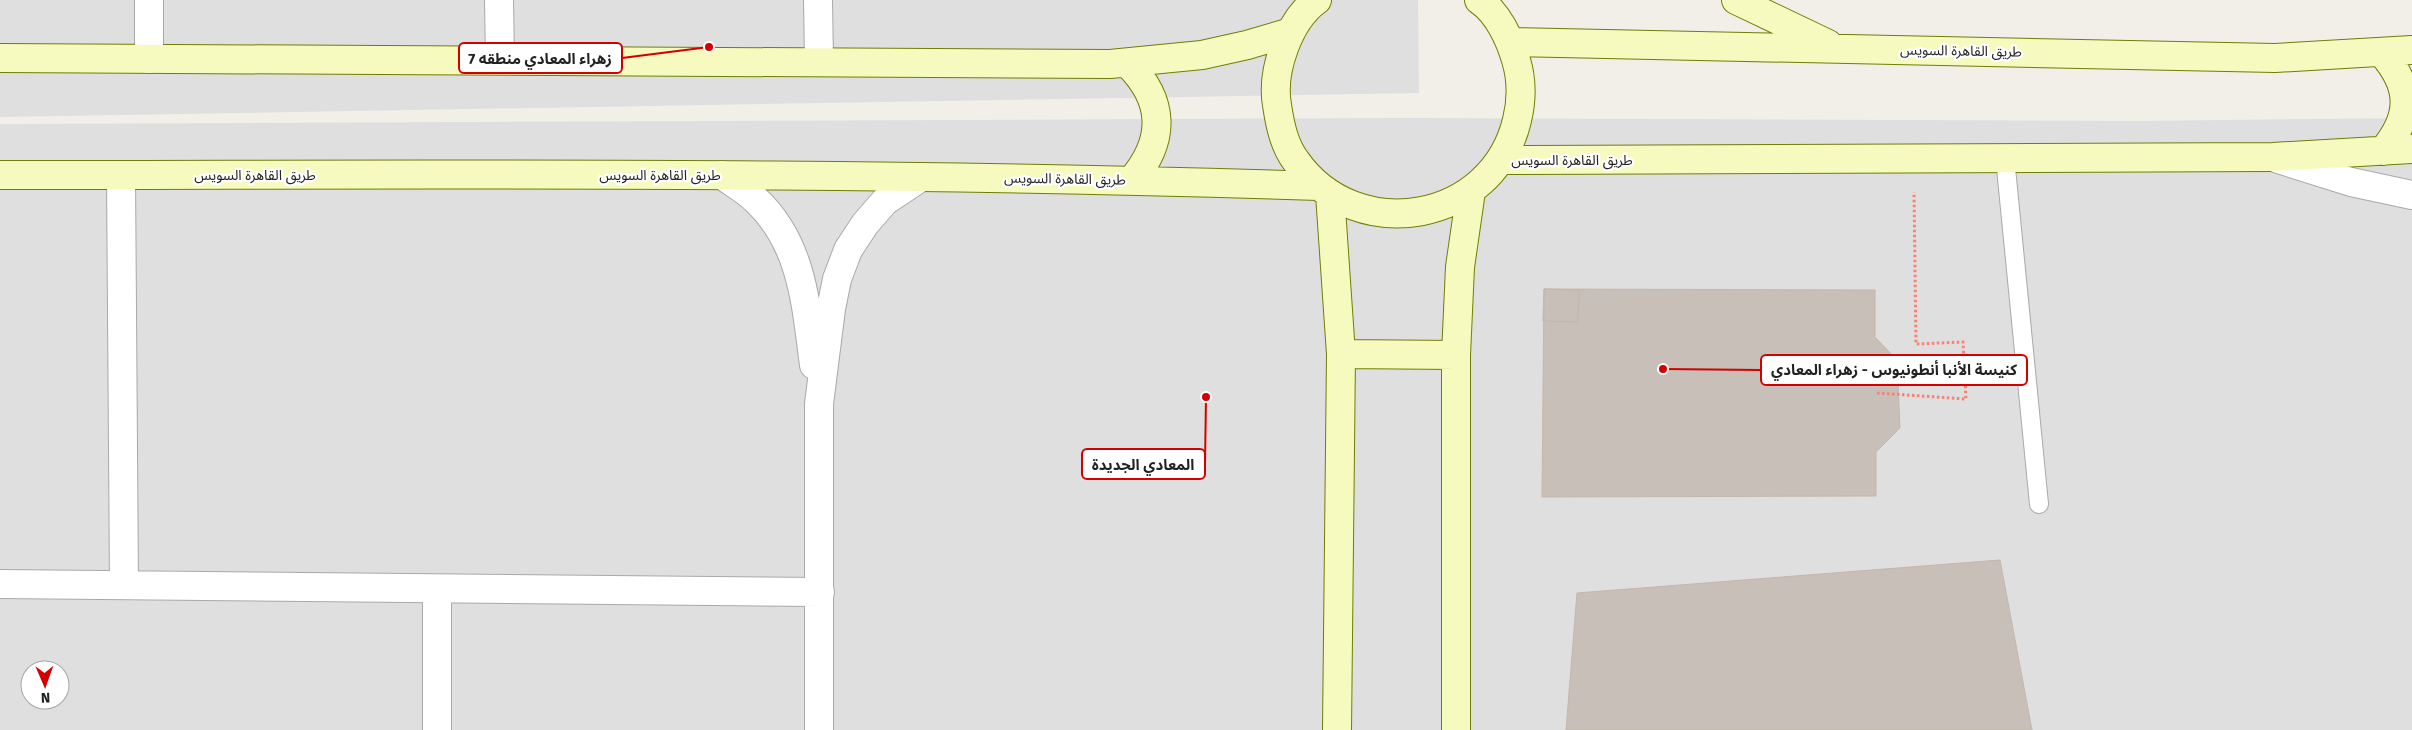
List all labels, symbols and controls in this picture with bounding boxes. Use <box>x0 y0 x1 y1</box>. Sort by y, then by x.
street label: طريق القاهرة السويس <box>1900 41 2022 62</box>
callout: زهراء المعادي منطقه 7 <box>459 43 622 73</box>
text: زهراء المعادي منطقه 7 <box>468 50 612 70</box>
street label: طريق القاهرة السويس <box>1511 152 1633 170</box>
street label: طريق القاهرة السويس <box>194 167 316 185</box>
street label: طريق القاهرة السويس <box>599 167 721 185</box>
street label: طريق القاهرة السويس <box>1004 169 1126 190</box>
callout: كنيسة الأنبا أنطونيوس - زهراء المعادي <box>1761 355 2027 385</box>
text: كنيسة الأنبا أنطونيوس - زهراء المعادي <box>1771 360 2017 381</box>
callout: المعادي الجديدة <box>1082 449 1205 479</box>
text: المعادي الجديدة <box>1092 456 1194 476</box>
north arrow <box>20 660 70 710</box>
text: N <box>40 689 50 706</box>

